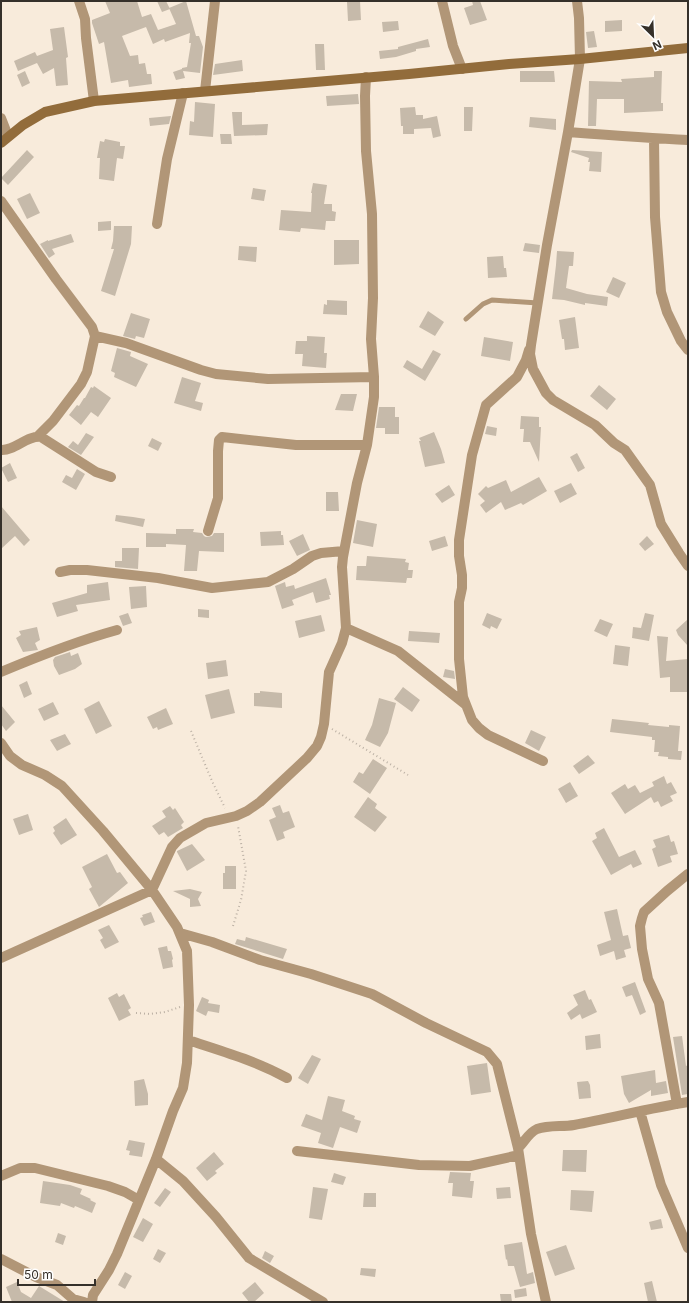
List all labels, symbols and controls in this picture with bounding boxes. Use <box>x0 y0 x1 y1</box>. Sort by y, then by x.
north arrow <box>633 16 673 56</box>
text: N <box>650 37 664 53</box>
scale bar <box>18 1261 95 1287</box>
text: 50 m <box>24 1267 53 1282</box>

